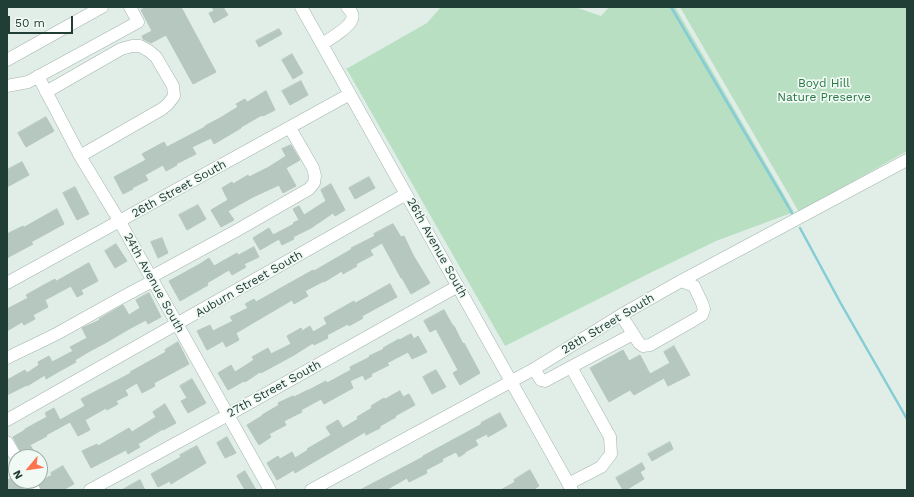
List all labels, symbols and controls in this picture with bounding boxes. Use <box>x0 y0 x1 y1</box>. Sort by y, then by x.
scale bar <box>10 8 75 34</box>
text: 50 m <box>15 16 45 30</box>
park label: Boyd Hill Nature Preserve <box>777 76 871 104</box>
street label: 26th Street South <box>129 157 229 221</box>
street label: 26th Avenue South <box>404 195 470 301</box>
street label: 24th Avenue South <box>121 231 187 335</box>
street label: Auburn Street South <box>193 247 305 321</box>
street label: 28th Street South <box>559 291 657 357</box>
street label: 27th Street South <box>225 357 323 421</box>
north arrow <box>8 449 48 489</box>
text: N <box>10 468 26 481</box>

